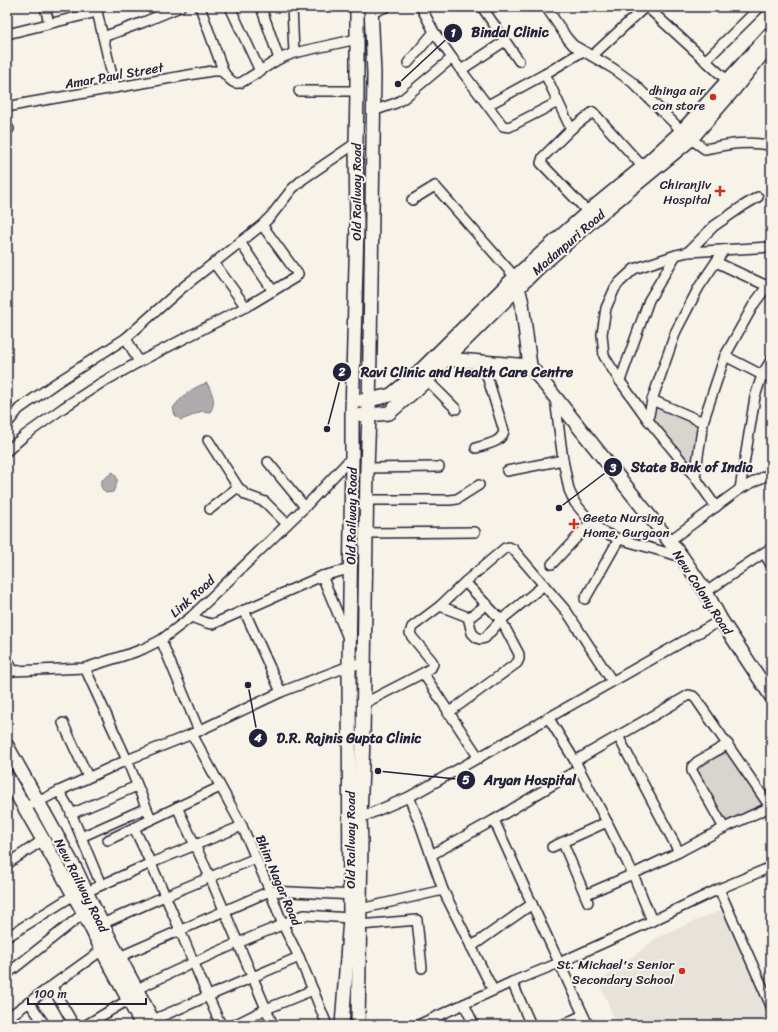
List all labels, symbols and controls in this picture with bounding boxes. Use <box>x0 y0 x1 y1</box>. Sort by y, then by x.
callout: Bindal Clinic <box>443 20 556 46</box>
text: Bindal Clinic <box>471 20 550 45</box>
text: 1 <box>450 22 456 44</box>
street label: Amar Paul Street <box>62 55 166 96</box>
place label: dhinga air con store <box>649 79 706 117</box>
marker: dhinga air con store <box>708 92 718 102</box>
street label: Old Railway Road <box>345 142 368 241</box>
place label: Chiranjiv Hospital <box>660 173 712 211</box>
marker: Chiranjiv Hospital <box>714 185 726 197</box>
street label: Madanpuri Road <box>526 203 611 281</box>
callout: Ravi Clinic and Health Care Centre <box>332 359 581 385</box>
text: Ravi Clinic and Health Care Centre <box>360 360 574 385</box>
text: 2 <box>338 361 346 383</box>
callout: State Bank of India <box>603 454 761 480</box>
text: State Bank of India <box>630 455 754 480</box>
text: 3 <box>609 457 617 479</box>
street label: Old Railway Road <box>339 466 364 565</box>
place label: Geeta Nursing Home, Gurgaon <box>583 506 669 544</box>
marker: Geeta Nursing Home, Gurgaon <box>568 518 580 530</box>
street label: New Colony Road <box>666 545 740 641</box>
street label: Link Road <box>164 569 221 623</box>
callout: D.R. Rajnis Gupta Clinic <box>248 725 429 751</box>
text: D.R. Rajnis Gupta Clinic <box>276 726 422 751</box>
text: 4 <box>253 727 262 749</box>
callout: Aryan Hospital <box>456 767 584 793</box>
text: Aryan Hospital <box>483 768 577 793</box>
text: 5 <box>462 769 470 791</box>
street label: Old Railway Road <box>339 790 362 889</box>
street label: Bhim Nagar Road <box>249 831 309 930</box>
street label: New Railway Road <box>48 834 116 937</box>
place label: St. Michael's Senior Secondary School <box>557 953 675 991</box>
marker: St. Michael's Senior Secondary School <box>677 966 687 976</box>
scale bar <box>28 980 146 1006</box>
text: 100 m <box>34 983 67 1005</box>

